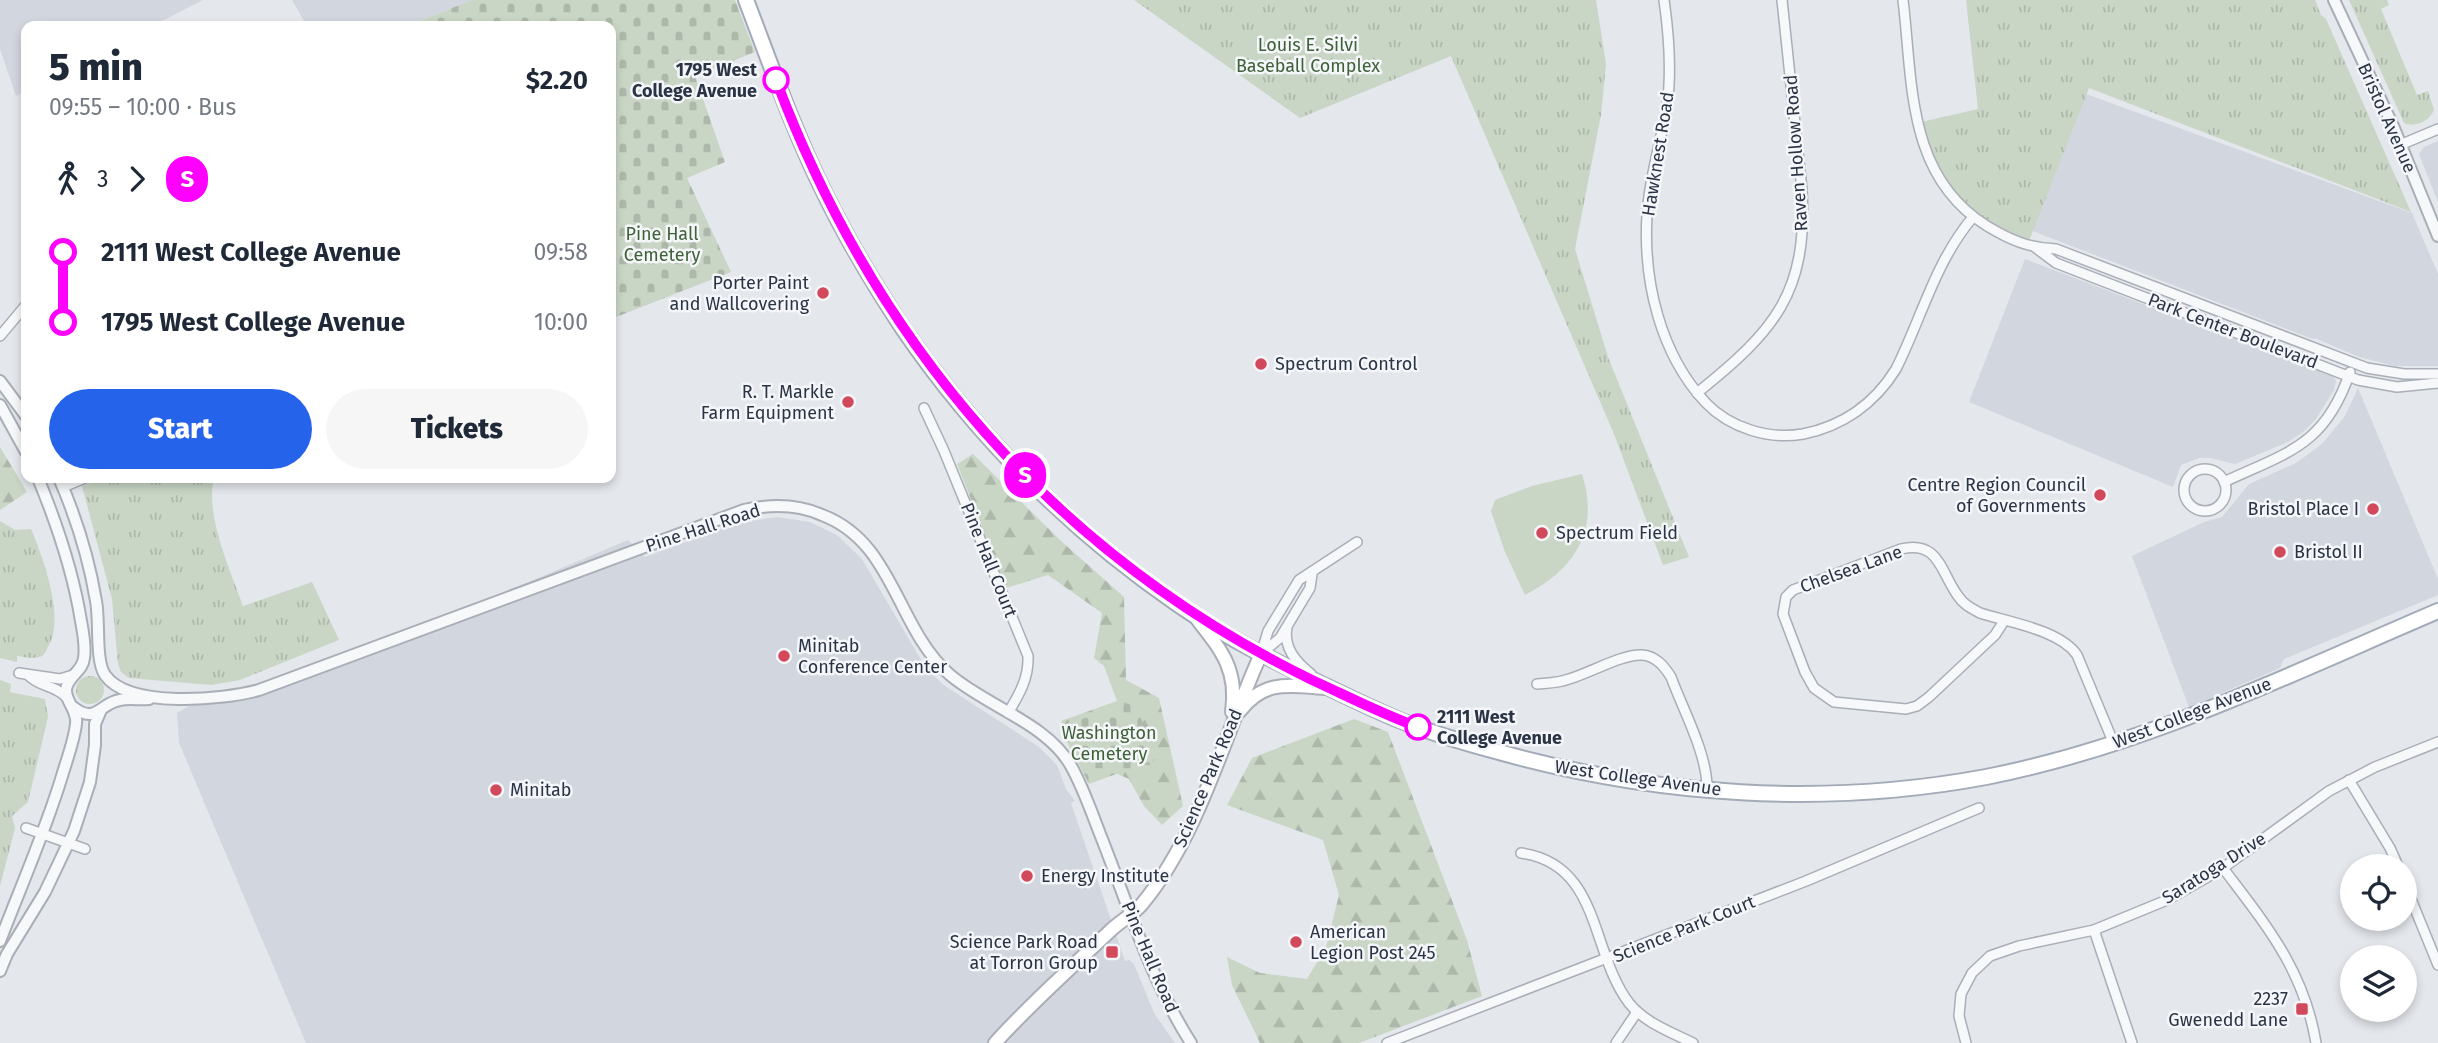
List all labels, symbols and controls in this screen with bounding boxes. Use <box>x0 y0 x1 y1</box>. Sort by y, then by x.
park label: Louis E. Silvi Baseball Complex <box>1236 34 1380 77</box>
text: 5 min <box>49 44 143 90</box>
place label: 1795 West College Avenue <box>632 59 758 102</box>
street label: Bristol Avenue <box>2353 60 2421 176</box>
text: $2.20 <box>526 65 588 96</box>
marker: 1795 West College Avenue <box>763 67 789 93</box>
street label: Raven Hollow Road <box>1780 74 1812 232</box>
street label: Hawknest Road <box>1637 90 1679 218</box>
text: 09:55 – 10:00 · Bus <box>49 93 236 121</box>
icon: walk <box>49 160 87 198</box>
icon: forward <box>118 160 156 198</box>
text: 3 <box>97 165 108 193</box>
text: S <box>180 165 194 193</box>
park label: Pine Hall Cemetery <box>624 223 700 266</box>
text: 2111 West College Avenue <box>101 237 401 268</box>
text: 09:58 <box>534 238 588 266</box>
place label: Porter Paint and Wallcovering <box>670 272 810 315</box>
marker: Porter Paint and Wallcovering <box>815 285 831 301</box>
street label: Park Center Boulevard <box>2145 288 2321 374</box>
text: 1795 West College Avenue <box>101 307 405 338</box>
text: 10:00 <box>534 308 588 336</box>
place label: Spectrum Control <box>1275 353 1418 375</box>
marker: Spectrum Control <box>1253 356 1269 372</box>
place label: R. T. Markle Farm Equipment <box>701 381 834 424</box>
button: Start <box>49 389 312 469</box>
button: Tickets <box>326 389 588 469</box>
marker: R. T. Markle Farm Equipment <box>840 394 856 410</box>
line badge: S <box>1002 452 1048 498</box>
text: S <box>1018 461 1032 489</box>
place label: Centre Region Council of Governments <box>1908 474 2086 517</box>
marker: Centre Region Council of Governments <box>2092 487 2108 503</box>
place label: Bristol Place I <box>2247 498 2359 520</box>
street label: Pine Hall Road <box>643 499 763 557</box>
street label: Pine Hall Court <box>956 499 1022 621</box>
marker: Bristol Place I <box>2365 501 2381 517</box>
place label: Spectrum Field <box>1556 522 1678 544</box>
marker: Spectrum Field <box>1534 525 1550 541</box>
street label: Chelsea Lane <box>1797 540 1905 598</box>
place label: Bristol II <box>2294 541 2363 563</box>
marker: Bristol II <box>2272 544 2288 560</box>
place label: Minitab Conference Center <box>798 635 947 678</box>
marker: Minitab Conference Center <box>776 648 792 664</box>
street label: West College Avenue <box>2110 673 2274 753</box>
street label: Science Park Road <box>1169 705 1247 851</box>
place label: 2111 West College Avenue <box>1437 706 1562 749</box>
marker: 2111 West College Avenue <box>1405 714 1431 740</box>
park label: Washington Cemetery <box>1061 722 1157 765</box>
street label: West College Avenue <box>1553 755 1723 801</box>
place label: Minitab <box>510 779 572 801</box>
marker: Minitab <box>488 782 504 798</box>
street label: Saratoga Drive <box>2158 827 2270 909</box>
map controls <box>2340 854 2417 1022</box>
button: locate <box>2340 854 2417 931</box>
place label: Energy Institute <box>1041 865 1169 887</box>
marker: Energy Institute <box>1019 868 1035 884</box>
street label: Science Park Court <box>1610 890 1759 967</box>
street label: Pine Hall Road <box>1117 898 1183 1016</box>
place label: American Legion Post 245 <box>1310 921 1436 964</box>
place label: Science Park Road at Torron Group <box>950 931 1098 974</box>
marker: American Legion Post 245 <box>1288 934 1304 950</box>
marker: Science Park Road at Torron Group <box>1104 944 1120 960</box>
button: layers <box>2340 945 2417 1022</box>
place label: 2237 Gwenedd Lane <box>2168 988 2288 1031</box>
marker: 2237 Gwenedd Lane <box>2294 1001 2310 1017</box>

